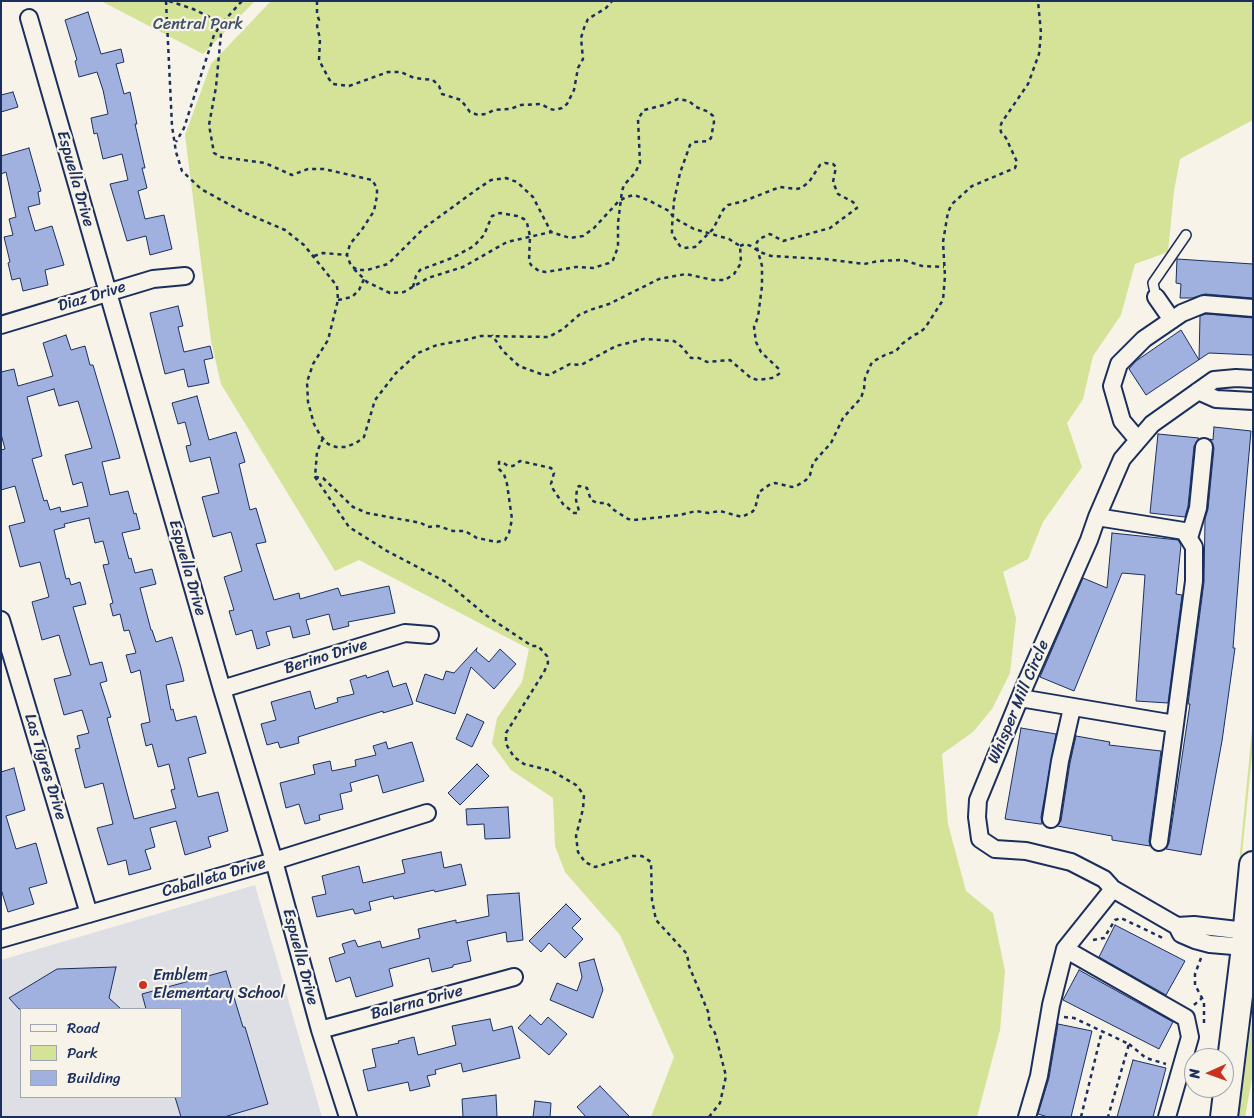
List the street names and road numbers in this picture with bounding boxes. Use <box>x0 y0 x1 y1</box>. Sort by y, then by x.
street label: Espuella Drive <box>52 129 98 229</box>
street label: Diaz Drive <box>56 278 128 316</box>
street label: Espuella Drive <box>164 518 210 618</box>
street label: Berino Drive <box>282 635 370 679</box>
street label: Whisper Mill Circle <box>984 637 1054 767</box>
street label: Las Tigres Drive <box>20 712 70 822</box>
street label: Caballeta Drive <box>160 854 268 902</box>
street label: Espuella Drive <box>278 907 322 1007</box>
street label: Balerna Drive <box>369 981 465 1025</box>

